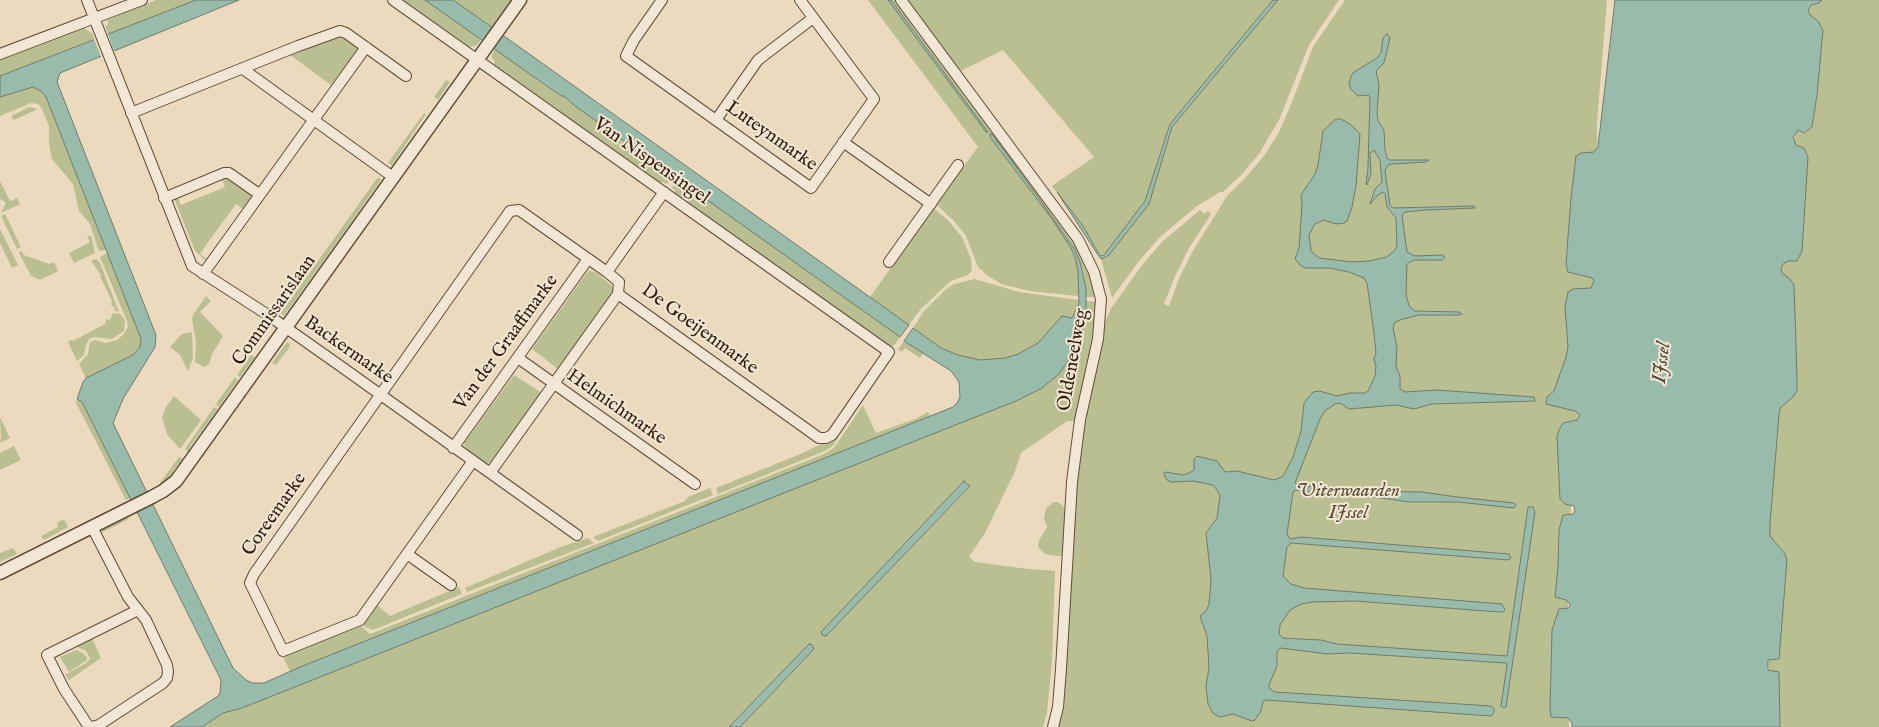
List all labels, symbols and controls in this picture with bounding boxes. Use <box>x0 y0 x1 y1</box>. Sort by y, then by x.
street label: Luteynmarke <box>721 97 821 177</box>
street label: Van Nispensingel <box>588 113 714 211</box>
street label: Commissarislaan <box>228 251 322 371</box>
street label: Van der Graaffmarke <box>450 271 564 415</box>
street label: De Goeijenmarke <box>636 280 762 380</box>
street label: Oldeneelweg <box>1054 307 1094 413</box>
street label: Backermarke <box>299 312 397 390</box>
water label: IJssel <box>1649 341 1677 385</box>
street label: Helmichmarke <box>562 365 670 451</box>
street label: Coreemarke <box>238 469 312 561</box>
park label: Uiterwaarden IJssel <box>1296 481 1400 525</box>

